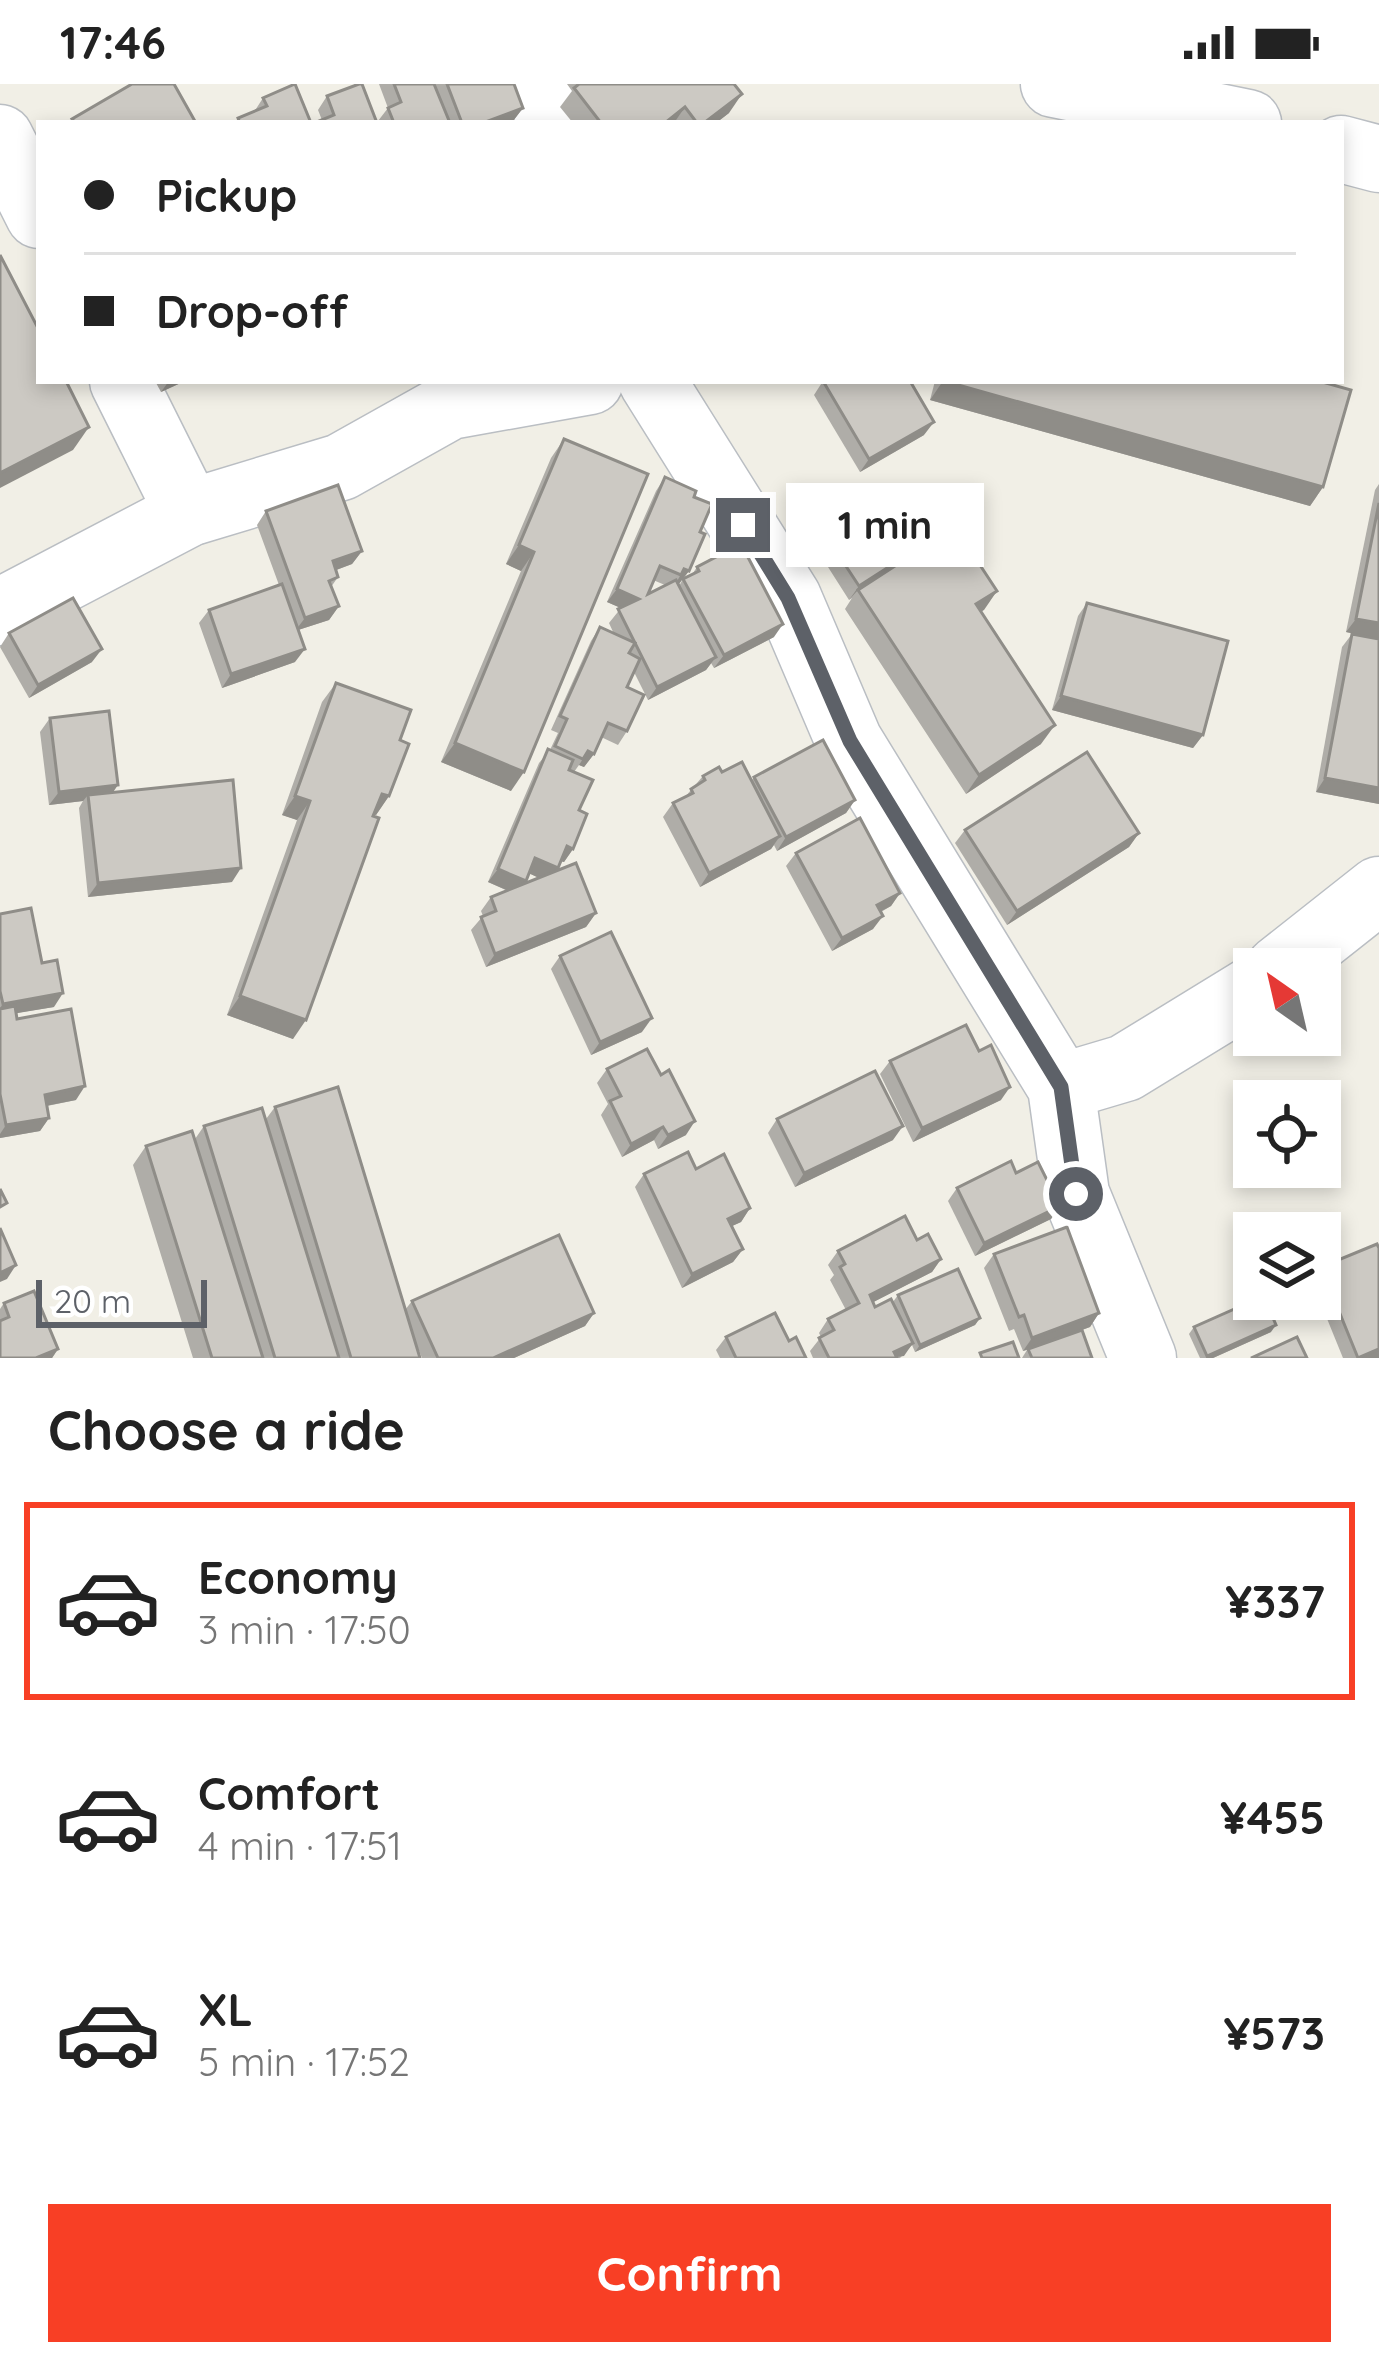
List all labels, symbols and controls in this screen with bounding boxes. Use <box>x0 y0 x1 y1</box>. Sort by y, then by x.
text: 17:46 <box>60 14 166 70</box>
text: Pickup <box>156 167 297 223</box>
text: Drop-off <box>156 283 348 339</box>
callout: 1 min <box>785 483 983 567</box>
route end <box>716 498 770 552</box>
text: 1 min <box>838 500 932 549</box>
north arrow <box>1233 948 1341 1056</box>
map controls <box>1233 948 1341 1320</box>
button: locate <box>1233 1080 1341 1188</box>
route start <box>1049 1167 1103 1221</box>
button: layers <box>1233 1212 1341 1320</box>
scale bar <box>36 1274 207 1327</box>
text: 20 m <box>54 1280 131 1321</box>
text: Choose a ride <box>48 1396 405 1464</box>
icon: car <box>54 1547 162 1655</box>
text: Economy <box>198 1549 398 1605</box>
text: ¥337 <box>1225 1573 1325 1629</box>
text: 3 min · 17:50 <box>198 1605 411 1654</box>
icon: car <box>54 1763 162 1871</box>
text: Comfort <box>198 1765 380 1821</box>
text: ¥455 <box>1220 1789 1325 1845</box>
text: 4 min · 17:51 <box>198 1821 402 1870</box>
icon: car <box>54 1979 162 2087</box>
text: XL <box>198 1981 253 2037</box>
text: ¥573 <box>1223 2005 1325 2061</box>
text: 5 min · 17:52 <box>198 2037 410 2086</box>
button: Confirm <box>48 2204 1331 2342</box>

